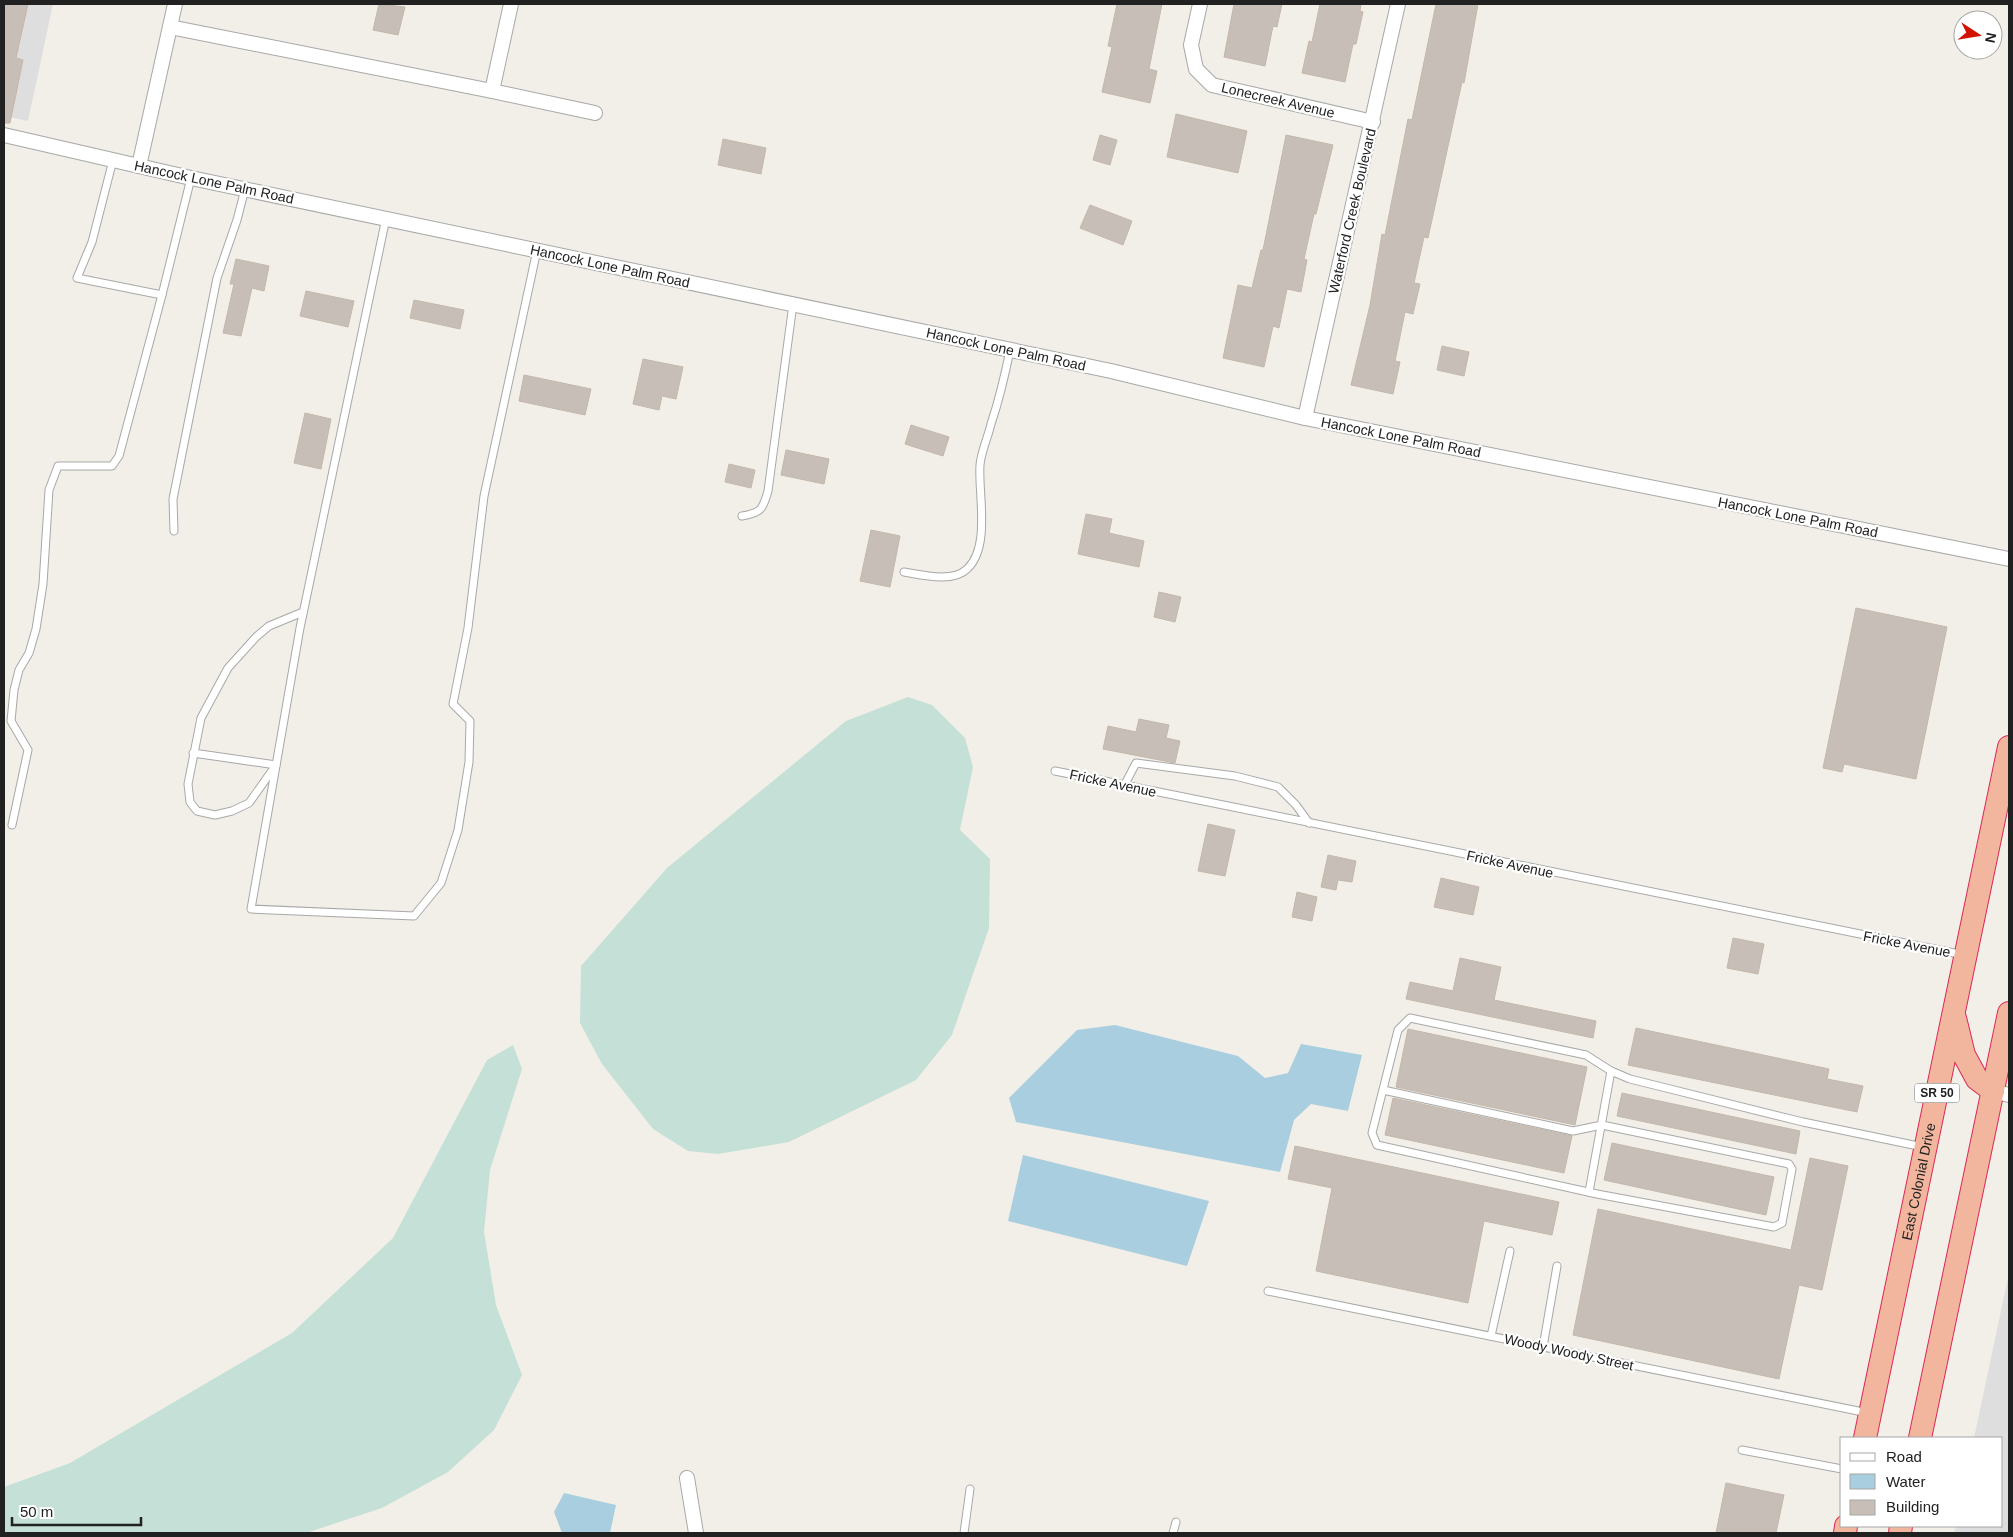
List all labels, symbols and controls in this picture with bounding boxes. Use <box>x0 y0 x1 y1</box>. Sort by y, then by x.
north arrow <box>1953 10 2003 60</box>
text: N <box>1982 31 2000 44</box>
street label: Lonecreek Avenue <box>1220 79 1336 121</box>
street label: Waterford Creek Boulevard <box>1325 127 1379 295</box>
street label: Hancock Lone Palm Road <box>133 157 295 207</box>
street label: Hancock Lone Palm Road <box>529 241 691 291</box>
street label: Hancock Lone Palm Road <box>925 324 1087 374</box>
street label: Hancock Lone Palm Road <box>1320 414 1482 460</box>
street label: Hancock Lone Palm Road <box>1717 494 1879 540</box>
street label: Fricke Avenue <box>1068 766 1158 800</box>
street label: Fricke Avenue <box>1465 847 1555 881</box>
street label: Fricke Avenue <box>1862 928 1952 960</box>
road number: SR 50 <box>1914 1084 1960 1102</box>
street label: East Colonial Drive <box>1898 1121 1938 1241</box>
street label: Woody Woody Street <box>1503 1330 1635 1374</box>
legend <box>1840 1437 2003 1527</box>
text: Road <box>1886 1448 1922 1465</box>
text: Water <box>1886 1473 1925 1490</box>
scale bar <box>12 1494 141 1526</box>
text: Building <box>1886 1498 1939 1515</box>
text: 50 m <box>20 1503 53 1520</box>

